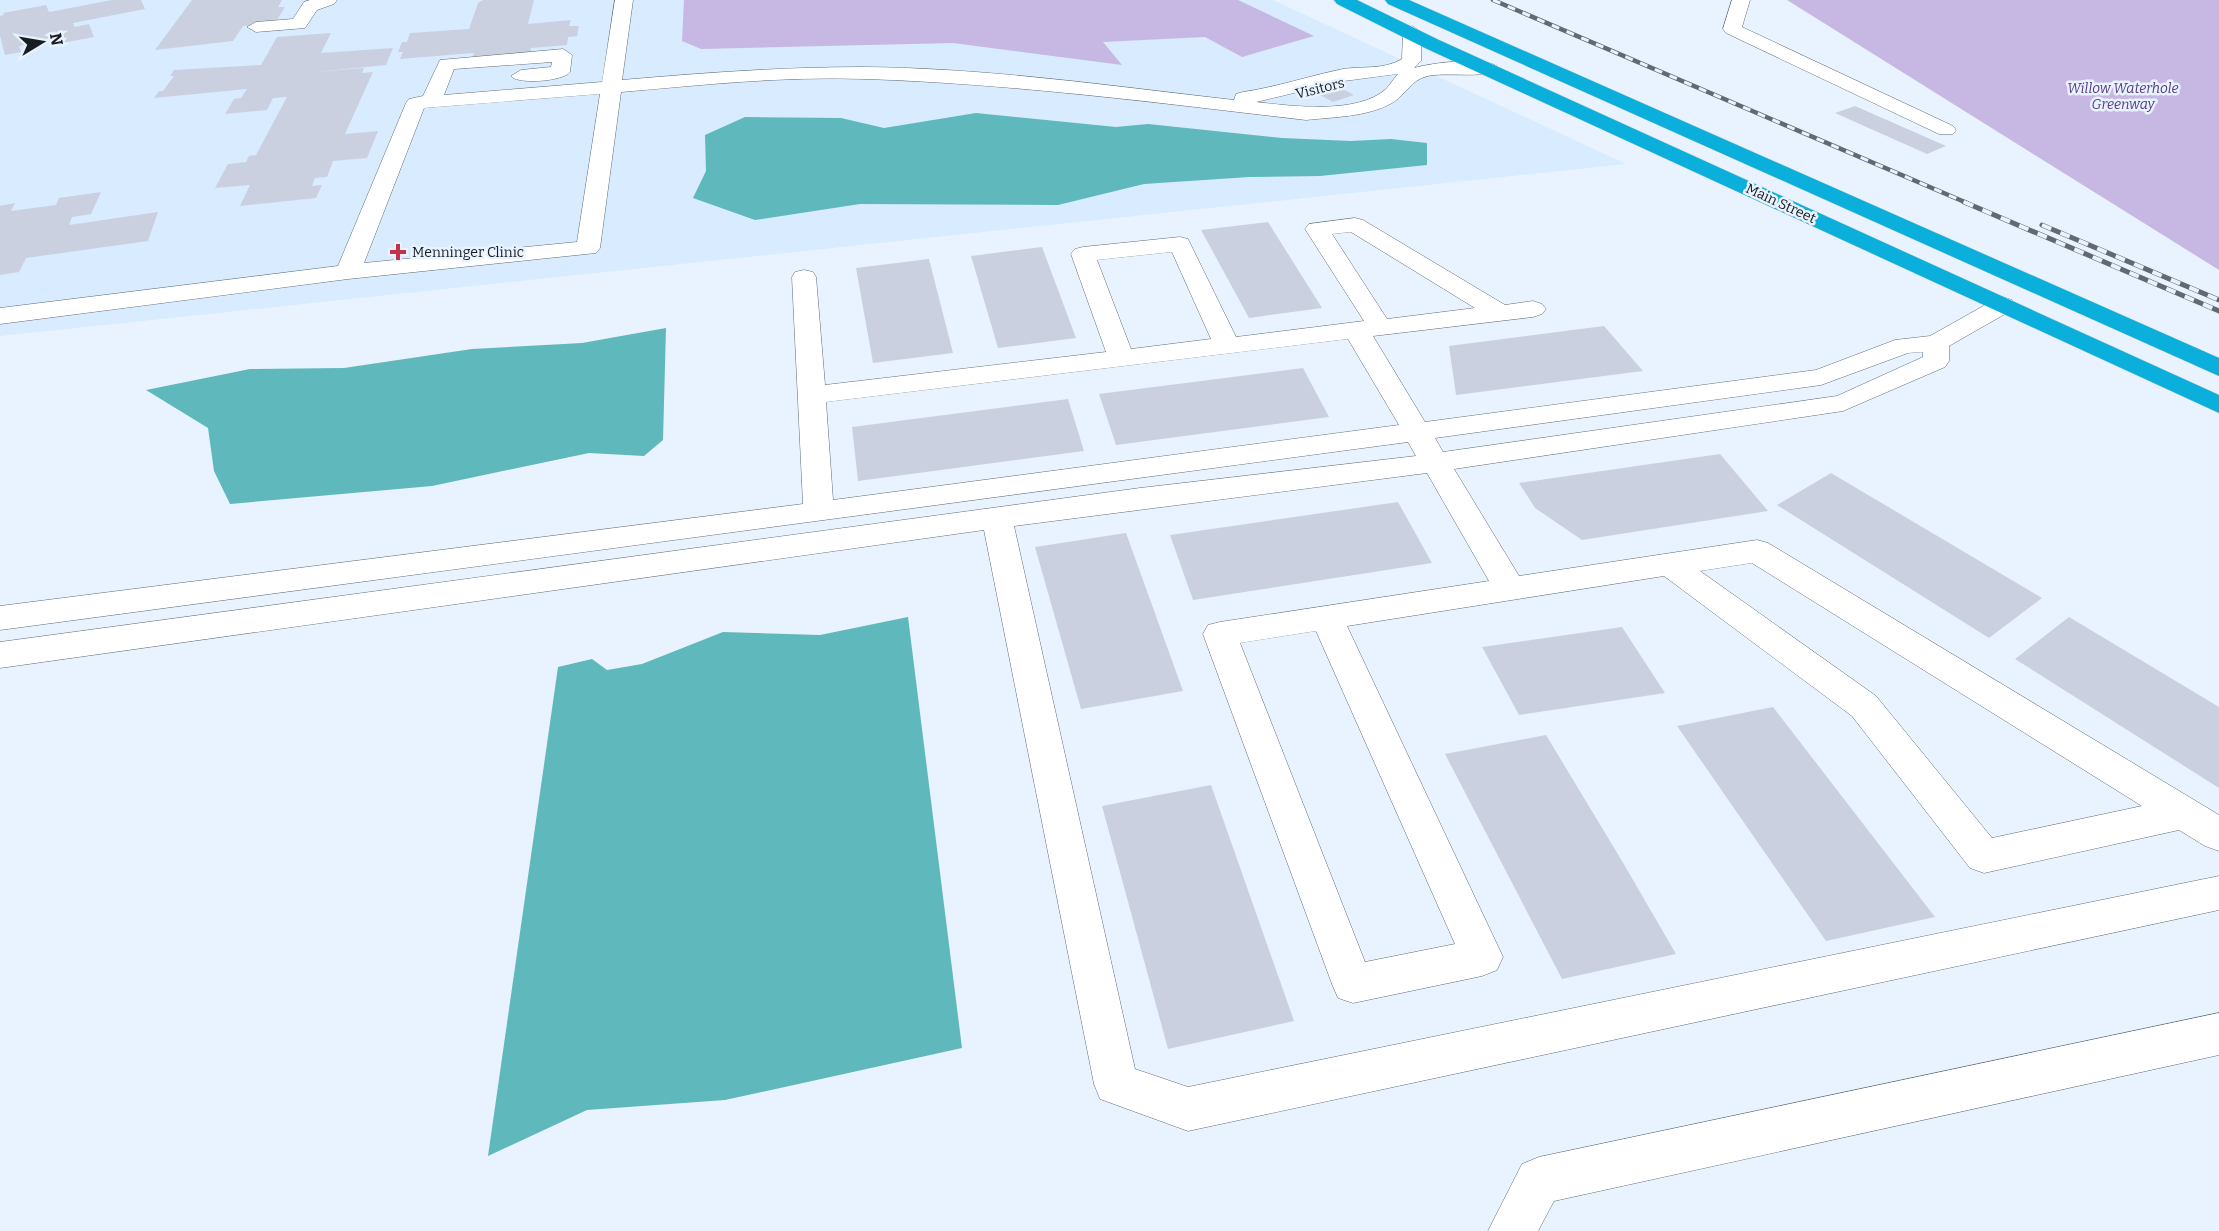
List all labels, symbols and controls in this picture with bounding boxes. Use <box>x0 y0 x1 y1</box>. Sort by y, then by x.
north arrow <box>12 12 72 72</box>
text: N <box>46 31 67 47</box>
street label: Visitors <box>1294 74 1346 103</box>
park label: Willow Waterhole Greenway <box>2067 80 2179 113</box>
street label: Main Street <box>1743 180 1818 227</box>
marker: Menninger Clinic <box>389 243 407 261</box>
place label: Menninger Clinic <box>412 244 524 261</box>

